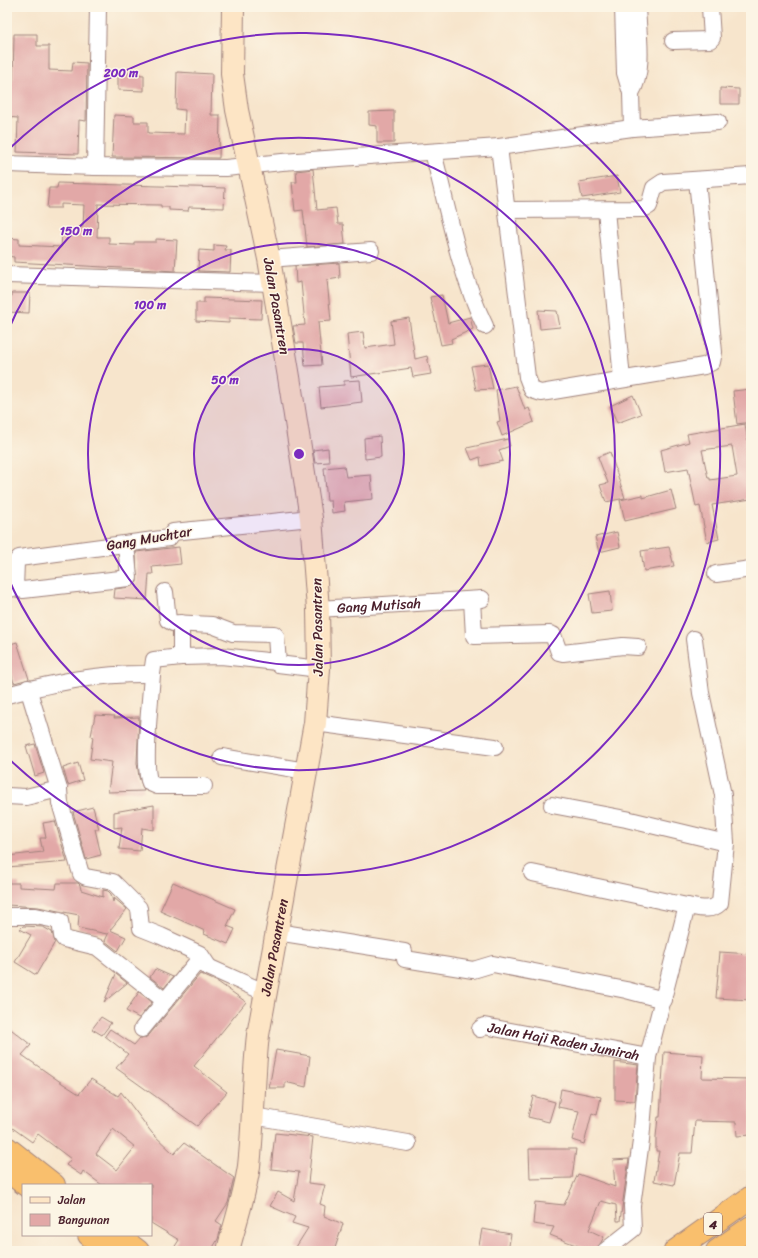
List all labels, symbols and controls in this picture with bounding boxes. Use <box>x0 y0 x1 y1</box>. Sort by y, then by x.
text: 200 m <box>103 62 139 84</box>
text: 150 m <box>60 220 93 242</box>
street label: Jalan Pasantren <box>256 255 297 357</box>
text: 100 m <box>134 294 167 316</box>
text: 50 m <box>211 369 239 391</box>
centre of rings <box>292 447 306 461</box>
street label: Gang Muchtar <box>104 518 195 558</box>
street label: Jalan Pasantren <box>304 577 331 677</box>
street label: Gang Mutisah <box>336 591 422 621</box>
street label: Jalan Pasantren <box>253 896 296 999</box>
street label: Jalan Haji Raden Jumirah <box>485 1015 641 1068</box>
legend <box>22 1184 152 1236</box>
text: Jalan <box>57 1189 86 1211</box>
text: Bangunan <box>58 1209 110 1231</box>
road number: 4 <box>704 1213 722 1235</box>

